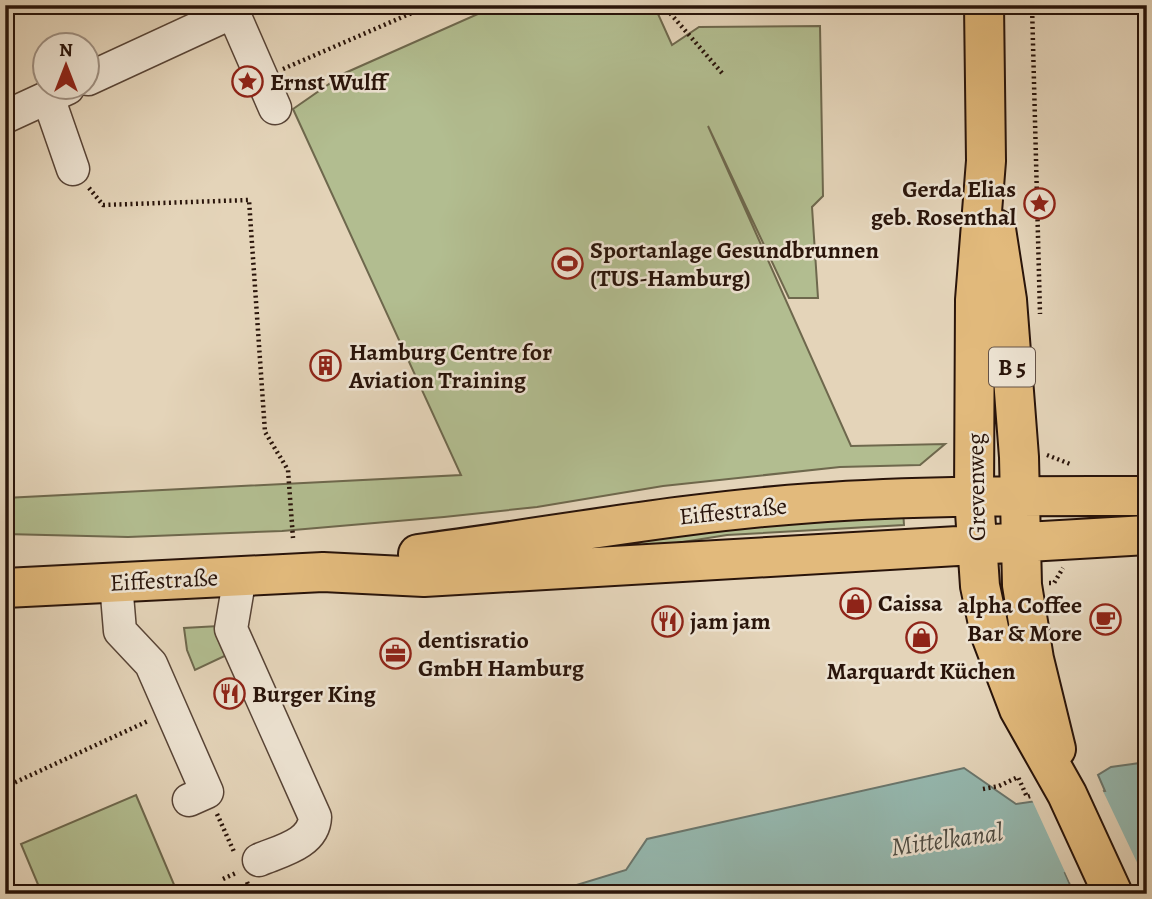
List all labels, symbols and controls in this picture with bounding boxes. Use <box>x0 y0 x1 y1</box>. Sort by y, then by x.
north arrow <box>32 32 102 102</box>
text: N <box>59 37 73 63</box>
place icon: Ernst Wulff <box>230 65 264 99</box>
place label: Ernst Wulff <box>270 66 390 98</box>
place label: Gerda Elias geb. Rosenthal <box>871 173 1017 233</box>
place icon: Gerda Elias geb. Rosenthal <box>1022 186 1056 220</box>
place label: Sportanlage Gesundbrunnen (TUS-Hamburg) <box>590 234 879 294</box>
sports icon: Sportanlage Gesundbrunnen (TUS-Hamburg) <box>550 247 584 281</box>
place label: Hamburg Centre for Aviation Training <box>348 336 552 396</box>
road number: B 5 <box>989 348 1035 386</box>
building icon: Hamburg Centre for Aviation Training <box>309 349 343 383</box>
street label: Grevenweg <box>959 433 993 541</box>
street label: Eiffestraße <box>677 489 789 533</box>
street label: Eiffestraße <box>109 561 219 599</box>
shop icon: Caissa <box>838 586 872 620</box>
place label: Caissa <box>878 587 943 619</box>
place label: alpha Coffee Bar & More <box>958 589 1082 649</box>
cafe icon: alpha Coffee Bar & More <box>1088 602 1122 636</box>
restaurant icon: jam jam <box>650 604 684 638</box>
place label: jam jam <box>690 605 771 637</box>
shop icon: Marquardt Küchen <box>904 620 938 654</box>
place label: dentisratio GmbH Hamburg <box>418 624 585 684</box>
office icon: dentisratio GmbH Hamburg <box>378 637 412 671</box>
place label: Marquardt Küchen <box>826 655 1016 687</box>
restaurant icon: Burger King <box>212 677 246 711</box>
place label: Burger King <box>252 678 376 710</box>
water label: Mittelkanal <box>889 814 1006 865</box>

